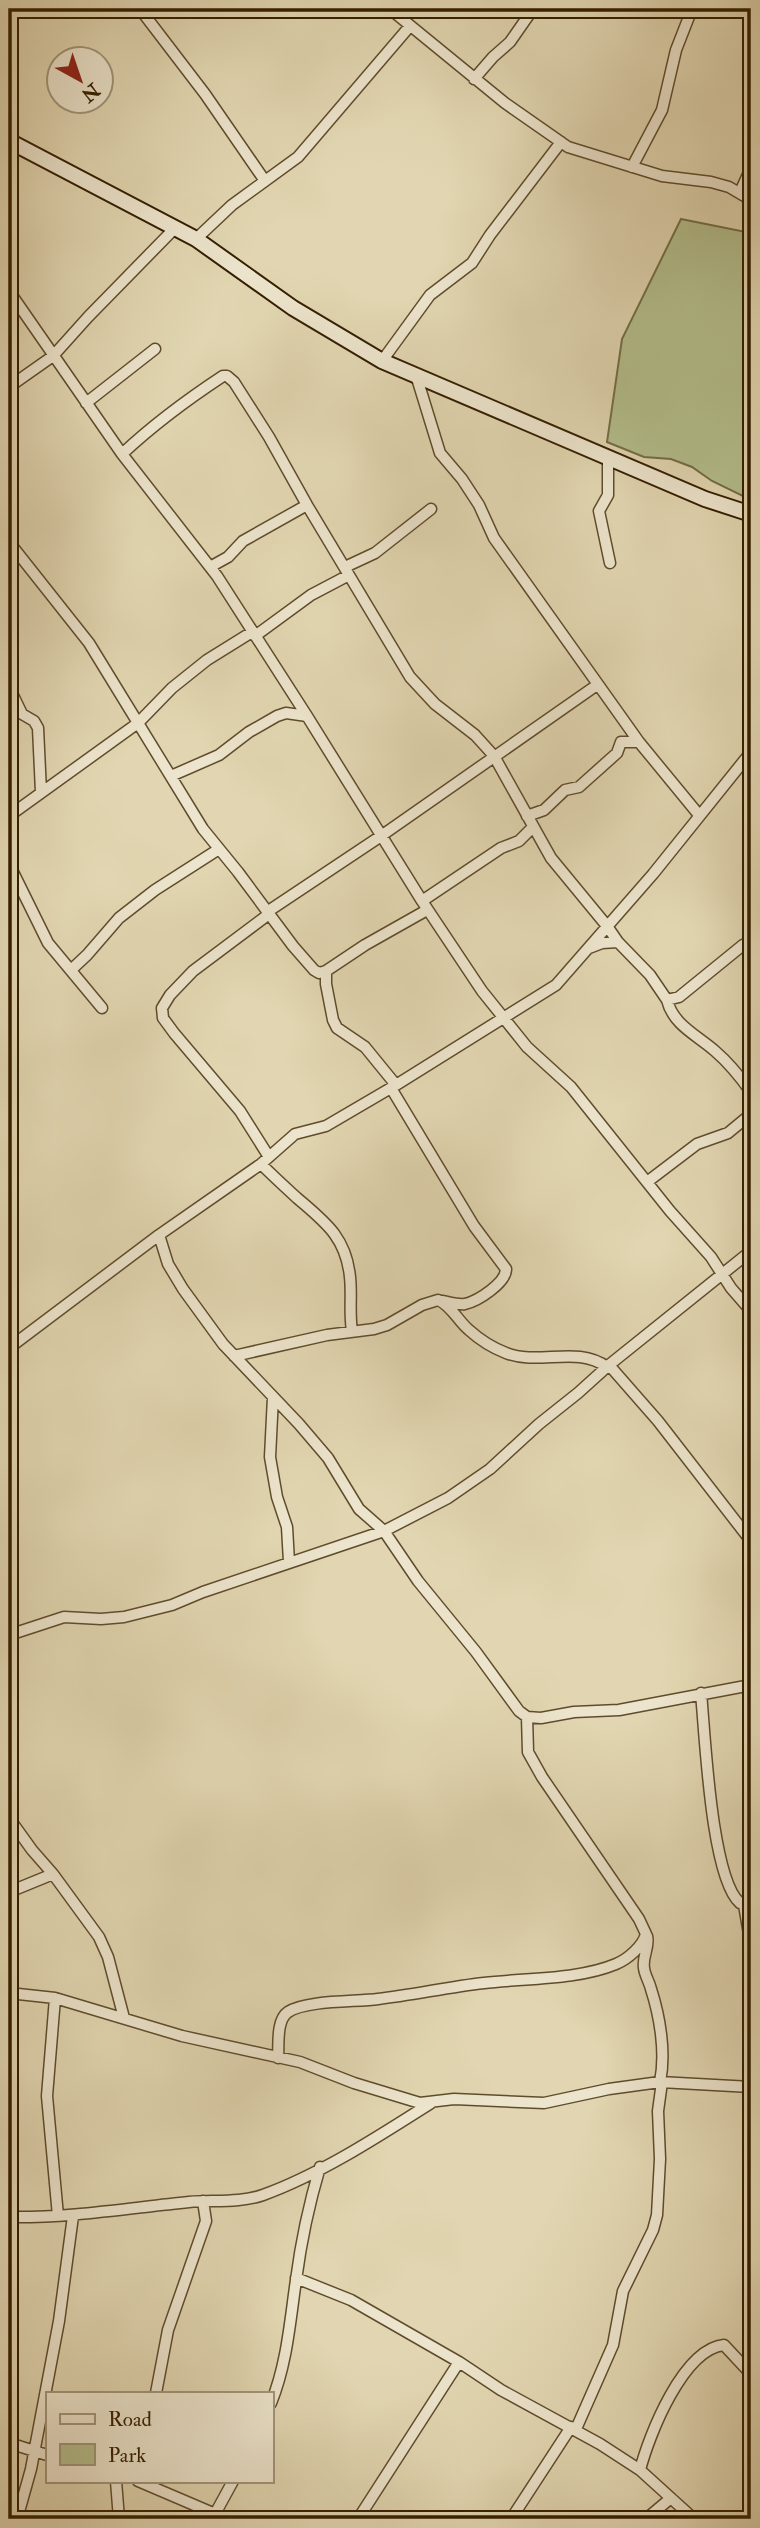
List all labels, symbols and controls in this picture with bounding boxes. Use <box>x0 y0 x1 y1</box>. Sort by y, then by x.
north arrow <box>46 46 116 116</box>
text: N <box>75 77 105 108</box>
legend <box>46 2392 273 2482</box>
text: Road <box>108 2406 153 2433</box>
text: Park <box>108 2442 146 2469</box>

